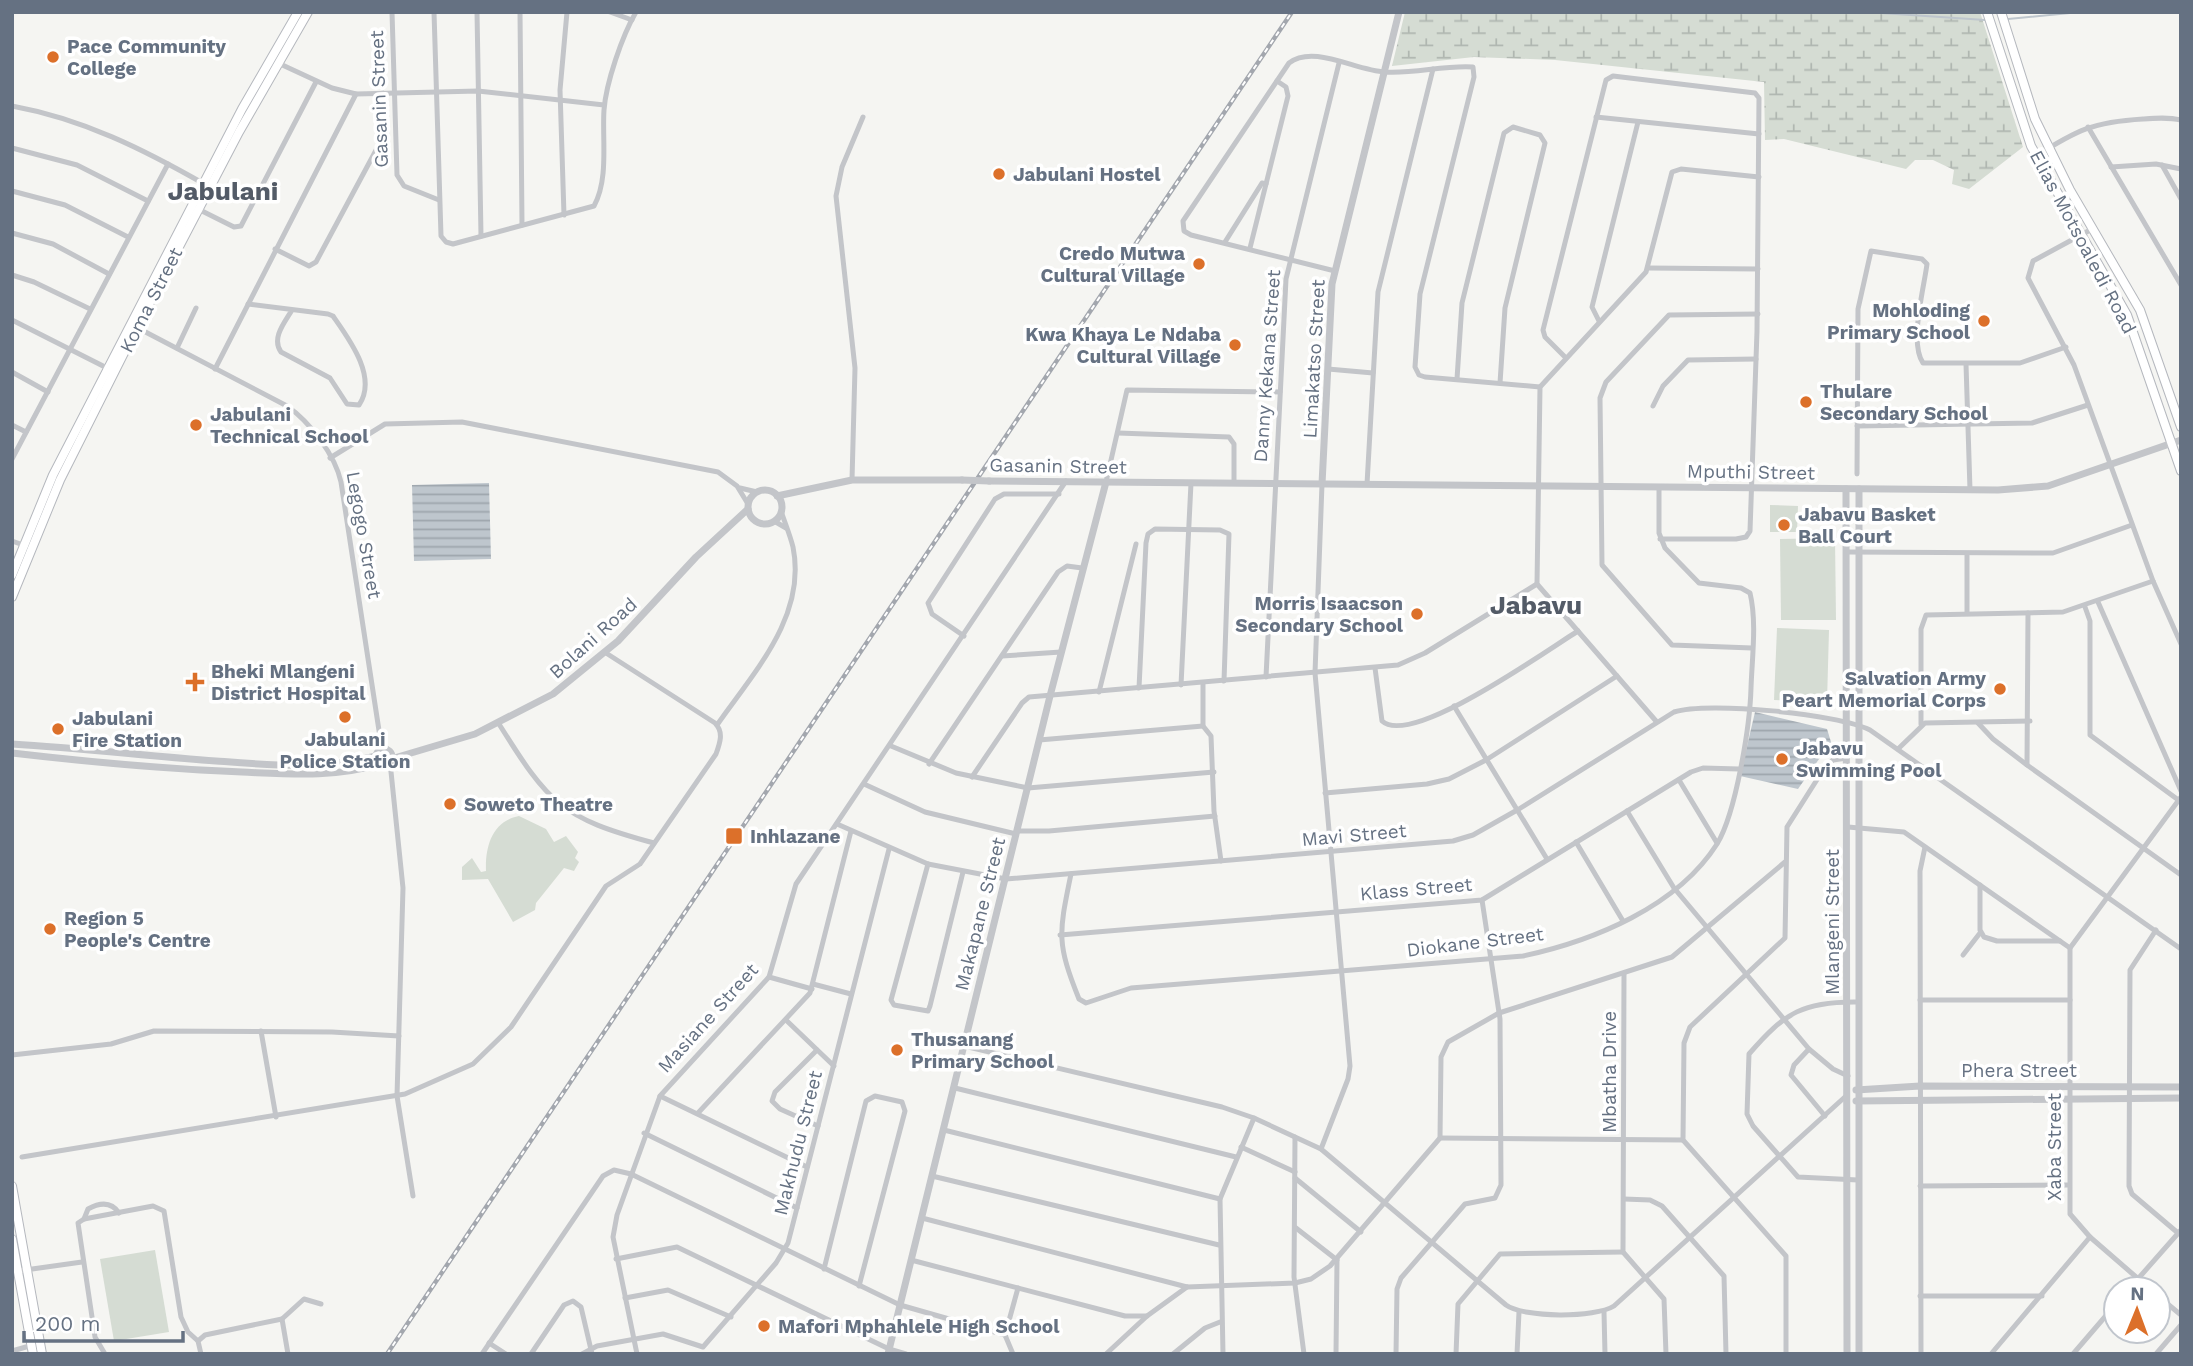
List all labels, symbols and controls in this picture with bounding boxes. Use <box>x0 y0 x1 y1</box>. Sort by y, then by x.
street label: Gasanin Street <box>365 30 393 168</box>
place label: Pace Community College <box>67 35 226 80</box>
marker: Pace Community College <box>45 49 61 65</box>
street label: Elias Motsoaledi Road <box>2025 146 2141 338</box>
place label: Jabulani Hostel <box>1013 163 1161 186</box>
marker: Jabulani Hostel <box>991 166 1007 182</box>
district label: Jabulani <box>168 176 278 206</box>
place label: Credo Mutwa Cultural Village <box>1041 242 1185 287</box>
street label: Koma Street <box>115 243 187 357</box>
marker: Credo Mutwa Cultural Village <box>1191 256 1207 272</box>
street label: Danny Kekana Street <box>1249 269 1285 463</box>
street label: Limakatso Street <box>1298 279 1330 439</box>
place label: Mohloding Primary School <box>1827 299 1971 344</box>
marker: Mohloding Primary School <box>1976 313 1992 329</box>
place label: Kwa Khaya Le Ndaba Cultural Village <box>1025 323 1221 368</box>
marker: Kwa Khaya Le Ndaba Cultural Village <box>1227 337 1243 353</box>
place label: Thulare Secondary School <box>1820 380 1989 425</box>
marker: Thulare Secondary School <box>1798 394 1814 410</box>
place label: Jabulani Technical School <box>210 403 369 448</box>
marker: Jabulani Technical School <box>188 417 204 433</box>
street label: Gasanin Street <box>989 453 1127 479</box>
street label: Mputhi Street <box>1687 459 1815 485</box>
street label: Legogo Street <box>341 470 387 600</box>
place label: Jabavu Basket Ball Court <box>1798 503 1936 548</box>
marker: Jabavu Basket Ball Court <box>1776 517 1792 533</box>
district label: Jabavu <box>1490 590 1582 620</box>
place label: Morris Isaacson Secondary School <box>1235 592 1404 637</box>
street label: Bolani Road <box>544 593 642 683</box>
marker: Morris Isaacson Secondary School <box>1409 606 1425 622</box>
place label: Bheki Mlangeni District Hospital <box>211 660 366 705</box>
place label: Salvation Army Peart Memorial Corps <box>1782 667 1986 712</box>
marker: Bheki Mlangeni District Hospital <box>185 672 205 692</box>
marker: Salvation Army Peart Memorial Corps <box>1992 681 2008 697</box>
place label: Jabulani Fire Station <box>72 707 182 752</box>
marker: Jabulani Police Station <box>337 709 353 725</box>
marker: Jabulani Fire Station <box>50 721 66 737</box>
place label: Jabulani Police Station <box>279 728 411 773</box>
place label: Jabavu Swimming Pool <box>1796 737 1942 782</box>
marker: Jabavu Swimming Pool <box>1774 751 1790 767</box>
place label: Soweto Theatre <box>464 793 613 816</box>
marker: Soweto Theatre <box>442 796 458 812</box>
street label: Mavi Street <box>1301 819 1407 851</box>
place label: Inhlazane <box>750 825 841 848</box>
marker: Inhlazane <box>724 826 744 846</box>
street label: Makapane Street <box>950 835 1010 993</box>
street label: Mlangeni Street <box>1821 849 1844 995</box>
street label: Klass Street <box>1359 873 1473 905</box>
place label: Region 5 People's Centre <box>64 907 211 952</box>
marker: Region 5 People's Centre <box>42 921 58 937</box>
street label: Diokane Street <box>1405 922 1545 962</box>
street label: Masiane Street <box>653 959 763 1077</box>
street label: Mbatha Drive <box>1598 1011 1621 1133</box>
place label: Thusanang Primary School <box>911 1028 1055 1073</box>
marker: Thusanang Primary School <box>889 1042 905 1058</box>
street label: Phera Street <box>1961 1059 2077 1082</box>
street label: Makhudu Street <box>769 1068 827 1218</box>
street label: Xaba Street <box>2043 1093 2066 1201</box>
north arrow <box>2102 1275 2172 1345</box>
text: N <box>2130 1282 2145 1305</box>
scale bar <box>24 1300 184 1344</box>
text: 200 m <box>35 1311 101 1336</box>
place label: Mafori Mphahlele High School <box>778 1315 1060 1338</box>
marker: Mafori Mphahlele High School <box>756 1318 772 1334</box>

